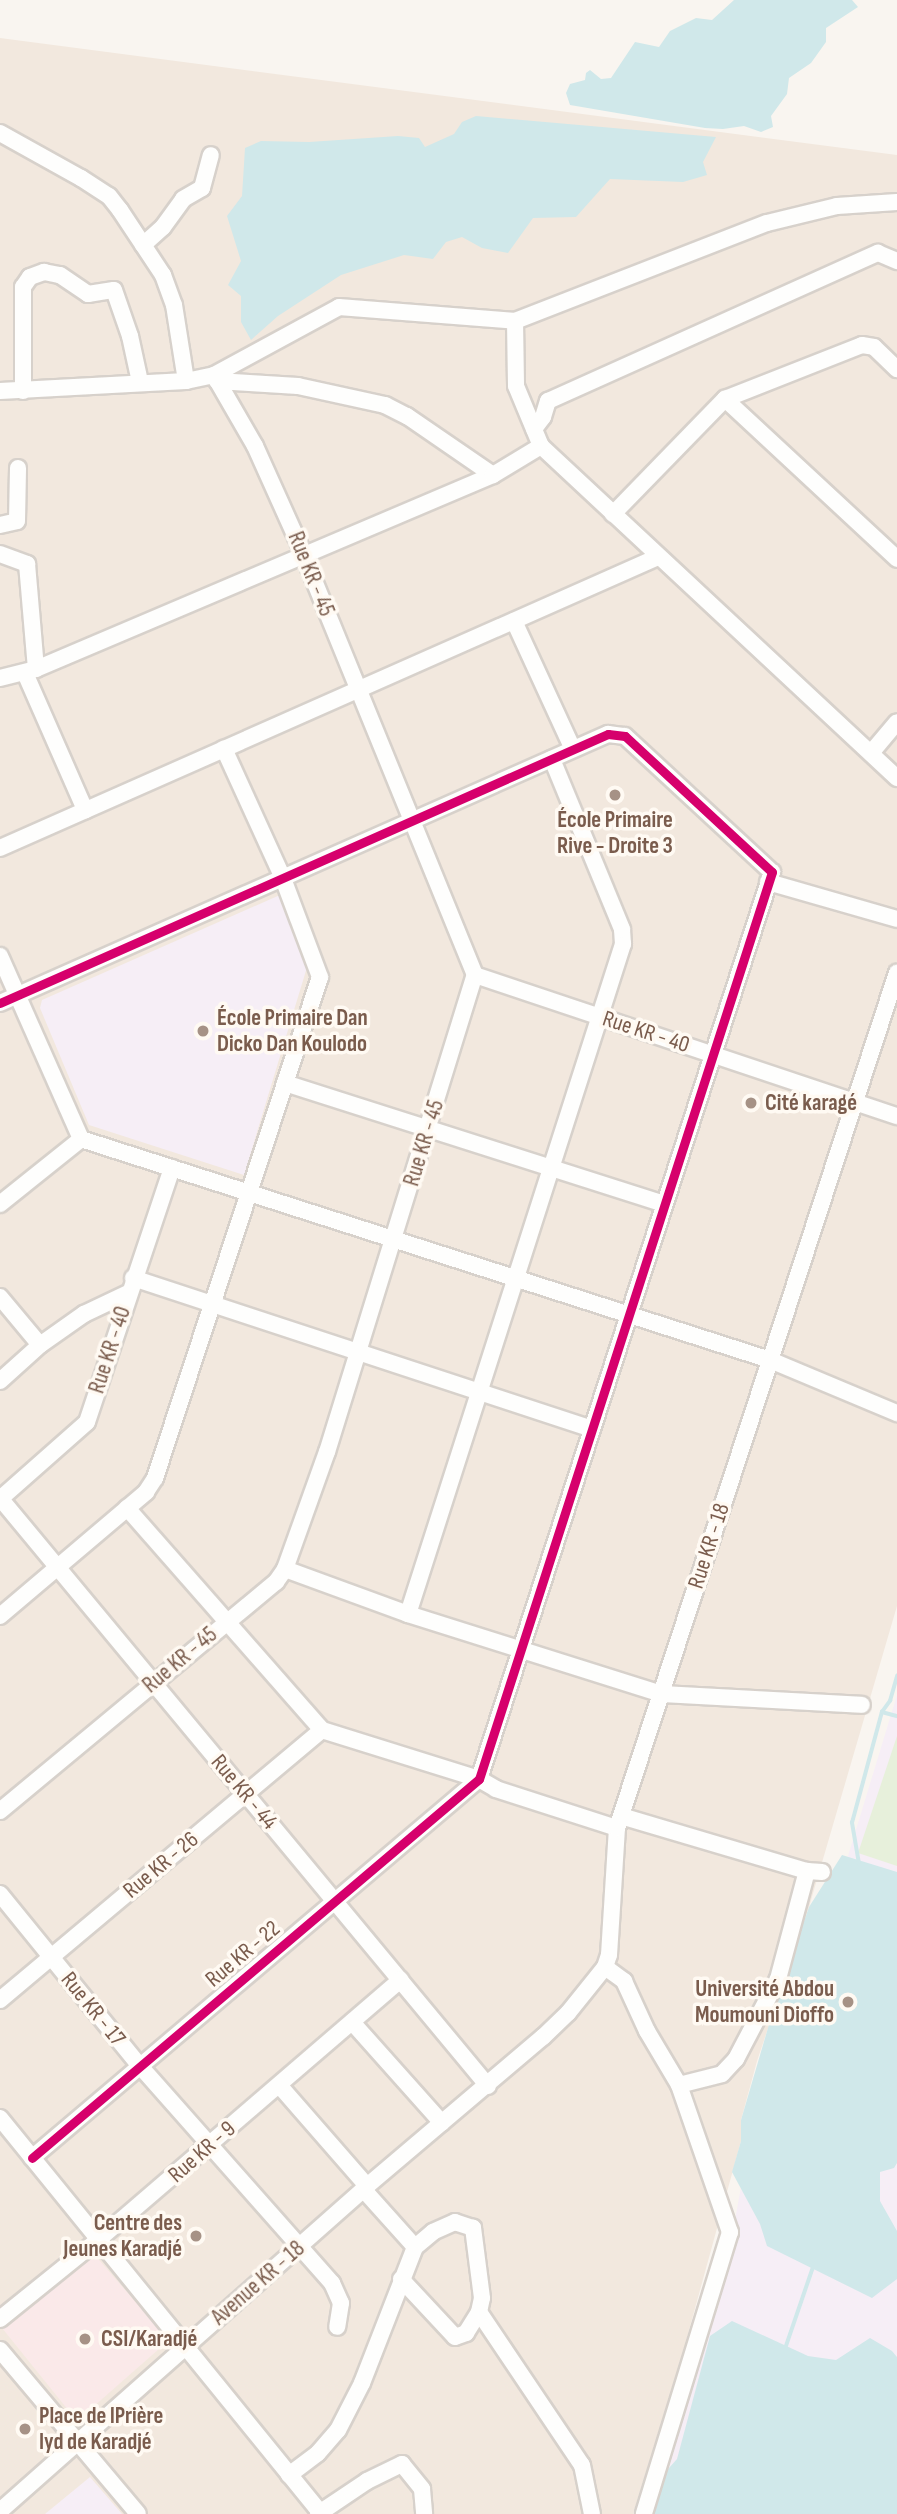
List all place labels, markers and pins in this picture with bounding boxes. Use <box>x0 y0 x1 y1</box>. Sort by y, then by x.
marker: École Primaire Rive - Droite 3 <box>607 787 623 803</box>
place label: École Primaire Rive - Droite 3 <box>557 806 673 860</box>
place label: École Primaire Dan Dicko Dan Koulodo <box>217 1004 368 1058</box>
marker: École Primaire Dan Dicko Dan Koulodo <box>195 1023 211 1039</box>
place label: Cité karagé <box>765 1089 857 1117</box>
marker: Cité karagé <box>743 1095 759 1111</box>
place label: Université Abdou Moumouni Dioffo <box>695 1975 834 2029</box>
marker: Université Abdou Moumouni Dioffo <box>840 1994 856 2010</box>
place label: Centre des Jeunes Karadjé <box>63 2209 182 2263</box>
marker: Centre des Jeunes Karadjé <box>188 2228 204 2244</box>
place label: CSI/Karadjé <box>101 2325 197 2353</box>
marker: CSI/Karadjé <box>75 2329 95 2349</box>
place label: Place de lPrière Iyd de Karadjé <box>39 2402 163 2456</box>
marker: Place de lPrière Iyd de Karadjé <box>17 2421 33 2437</box>

